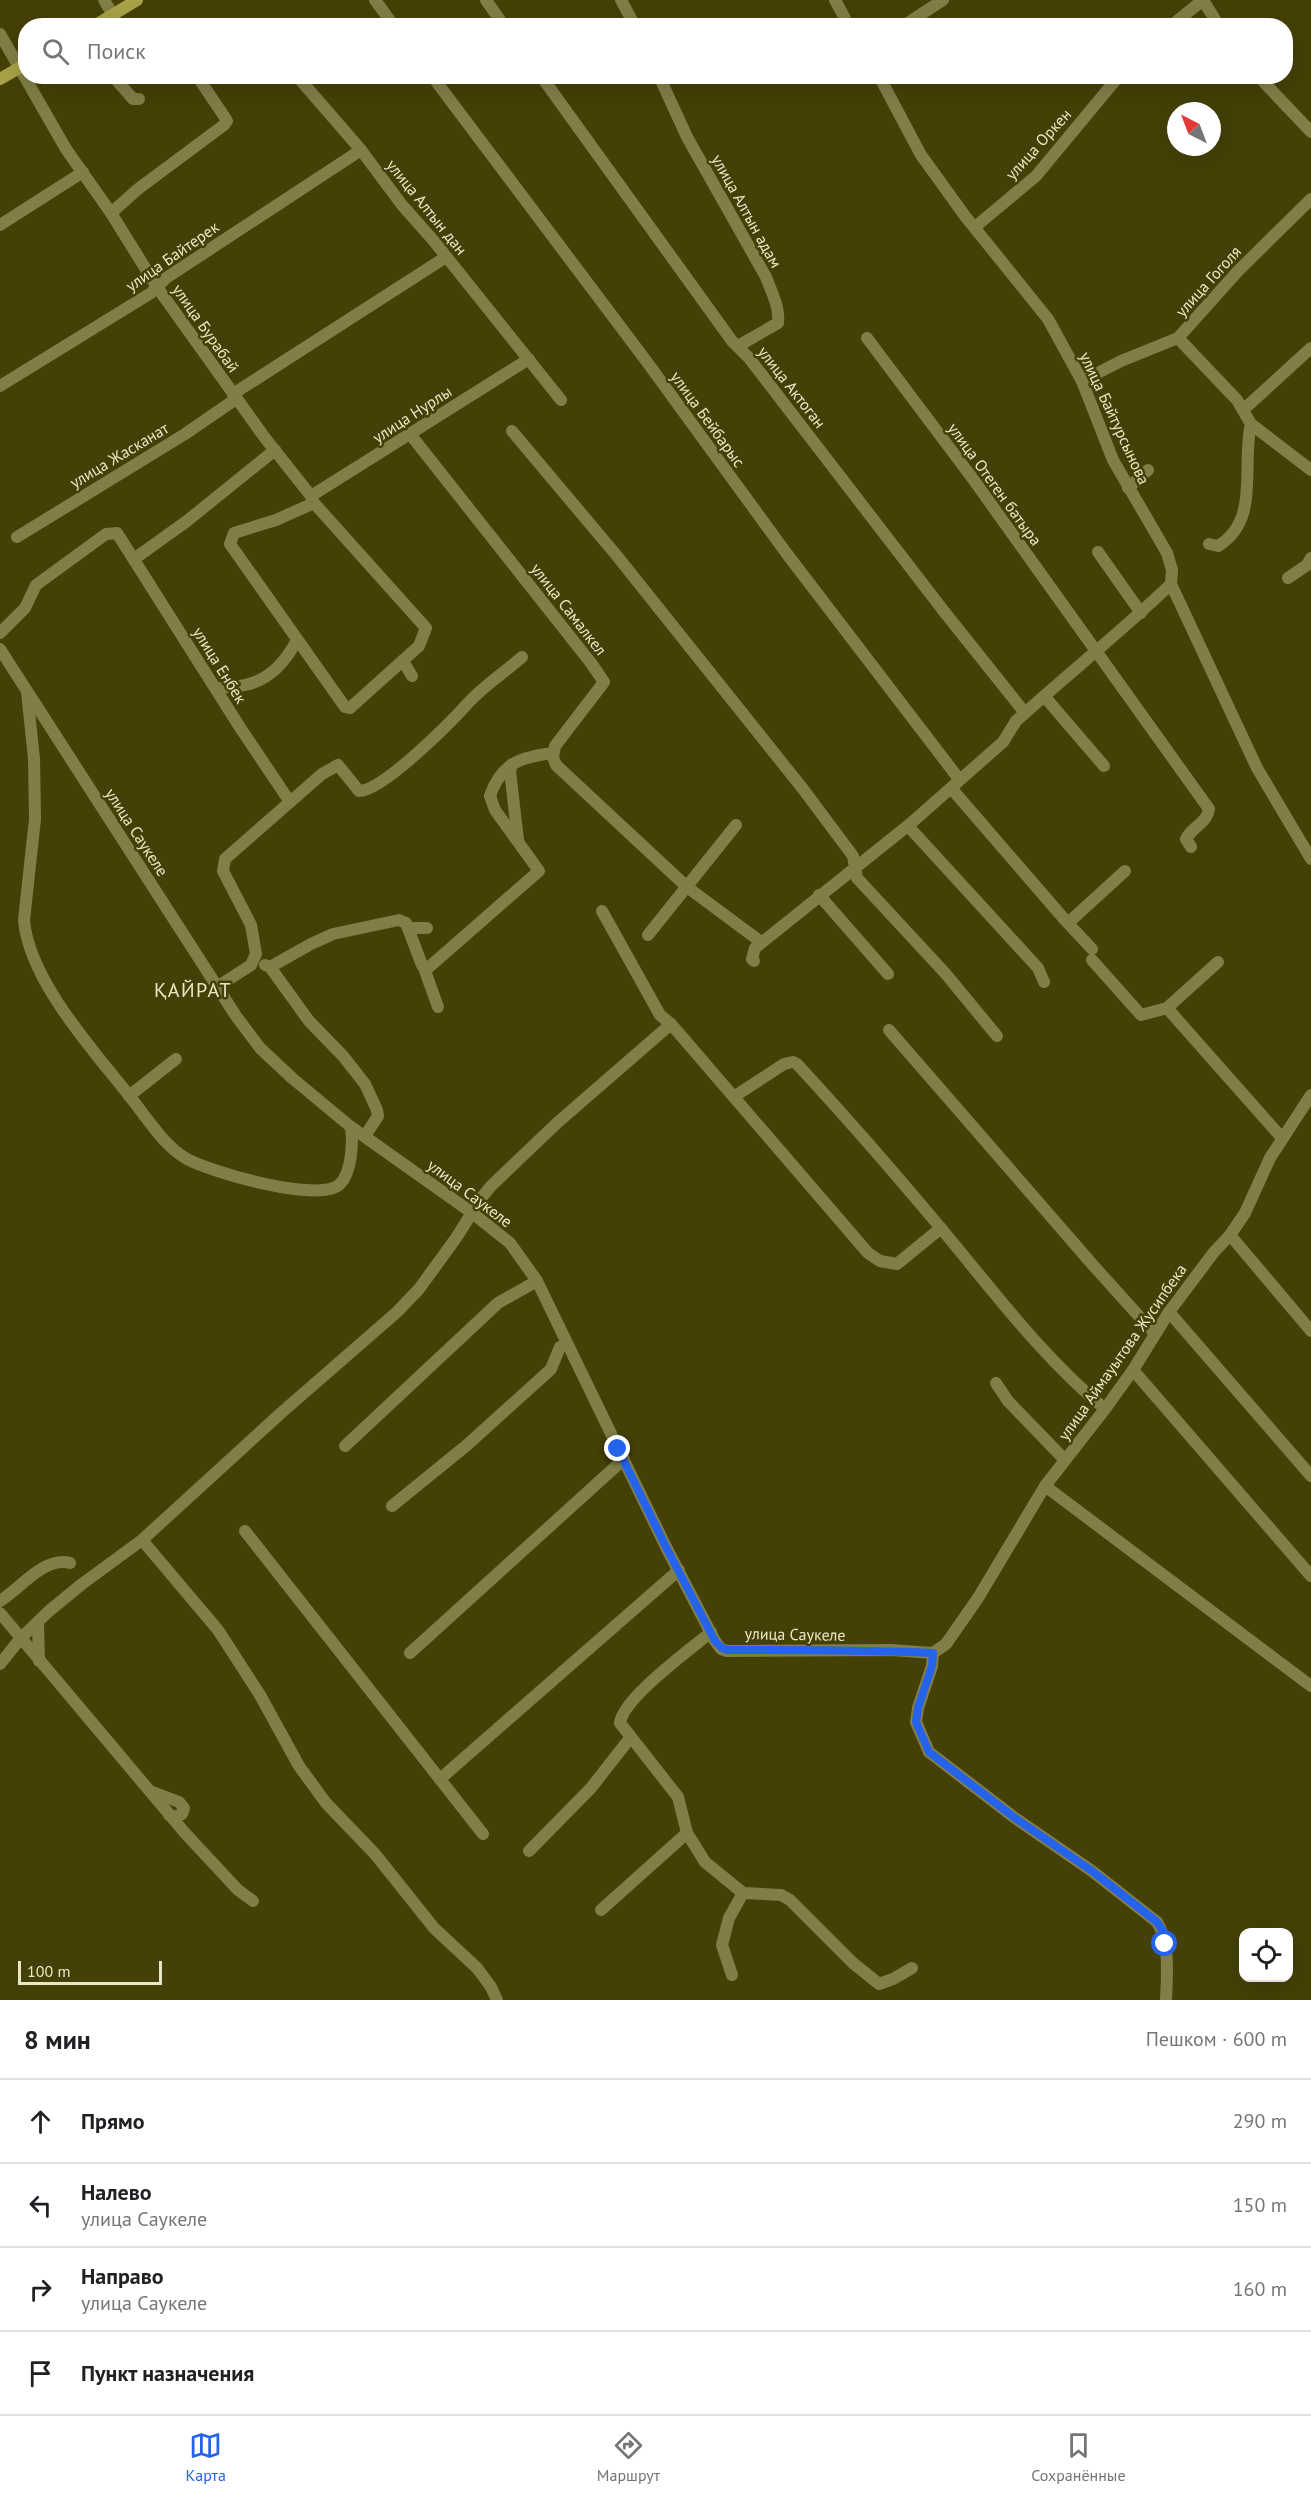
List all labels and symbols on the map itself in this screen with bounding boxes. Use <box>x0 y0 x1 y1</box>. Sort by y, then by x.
north arrow <box>1167 102 1221 156</box>
street label: улица Оркен <box>1001 104 1075 184</box>
street label: улица Алтын адам <box>708 151 786 271</box>
street label: улица Алтын дан <box>382 155 472 259</box>
street label: улица Байтерек <box>122 216 223 295</box>
street label: улица Гоголя <box>1171 241 1245 321</box>
street label: улица Бурабай <box>168 280 244 376</box>
street label: улица Актоган <box>754 342 830 432</box>
street label: улица Байтурсынова <box>1076 349 1154 487</box>
street label: улица Бейбарыс <box>667 367 749 471</box>
street label: улица Нурлы <box>369 381 455 447</box>
street label: улица Жасканат <box>66 417 173 492</box>
street label: улица Отеген батыра <box>944 419 1046 549</box>
street label: улица Самалкел <box>527 559 611 659</box>
street label: улица Енбек <box>189 623 252 707</box>
street label: улица Саукеле <box>101 784 173 880</box>
district label: ҚАЙРАТ <box>154 977 232 1003</box>
street label: улица Саукеле <box>424 1155 516 1231</box>
street label: улица Аймауытова Жусипбека <box>1053 1260 1191 1444</box>
route end <box>604 1435 630 1461</box>
street label: улица Саукеле <box>744 1623 846 1645</box>
route start <box>1151 1930 1177 1956</box>
scale bar <box>18 1958 162 1986</box>

